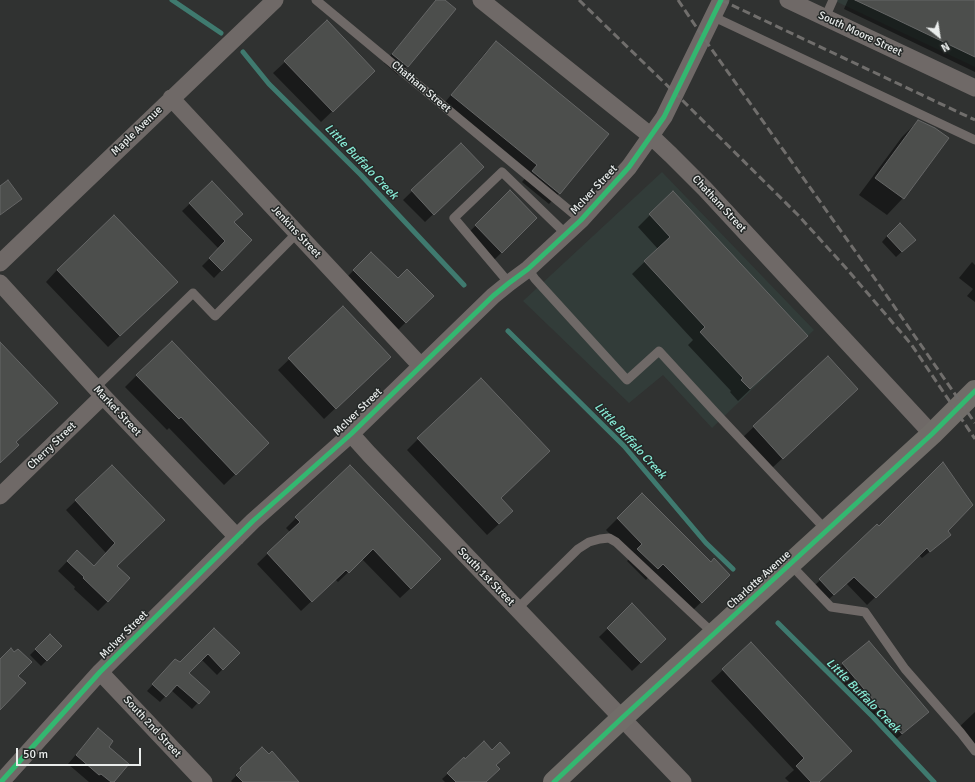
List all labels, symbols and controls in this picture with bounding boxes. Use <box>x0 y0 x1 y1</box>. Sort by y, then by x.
street label: South Moore Street <box>816 9 904 59</box>
north arrow <box>919 16 959 56</box>
text: N <box>939 39 952 54</box>
street label: Chatham Street <box>389 58 453 116</box>
street label: Maple Avenue <box>109 103 165 159</box>
water label: Little Buffalo Creek <box>321 121 401 203</box>
street label: McIver Street <box>568 163 620 217</box>
street label: Chatham Street <box>689 173 749 235</box>
street label: Jenkins Street <box>268 203 324 261</box>
street label: Market Street <box>90 383 144 439</box>
street label: McIver Street <box>331 385 385 439</box>
water label: Little Buffalo Creek <box>591 400 669 482</box>
street label: Cherry Street <box>25 419 79 473</box>
street label: South 1st Street <box>455 545 517 609</box>
street label: Charlotte Avenue <box>725 548 793 612</box>
street label: McIver Street <box>97 608 151 662</box>
water label: Little Buffalo Creek <box>823 656 903 736</box>
street label: South 2nd Street <box>120 694 184 760</box>
scale bar <box>18 740 143 766</box>
text: 50 m <box>23 747 48 762</box>

